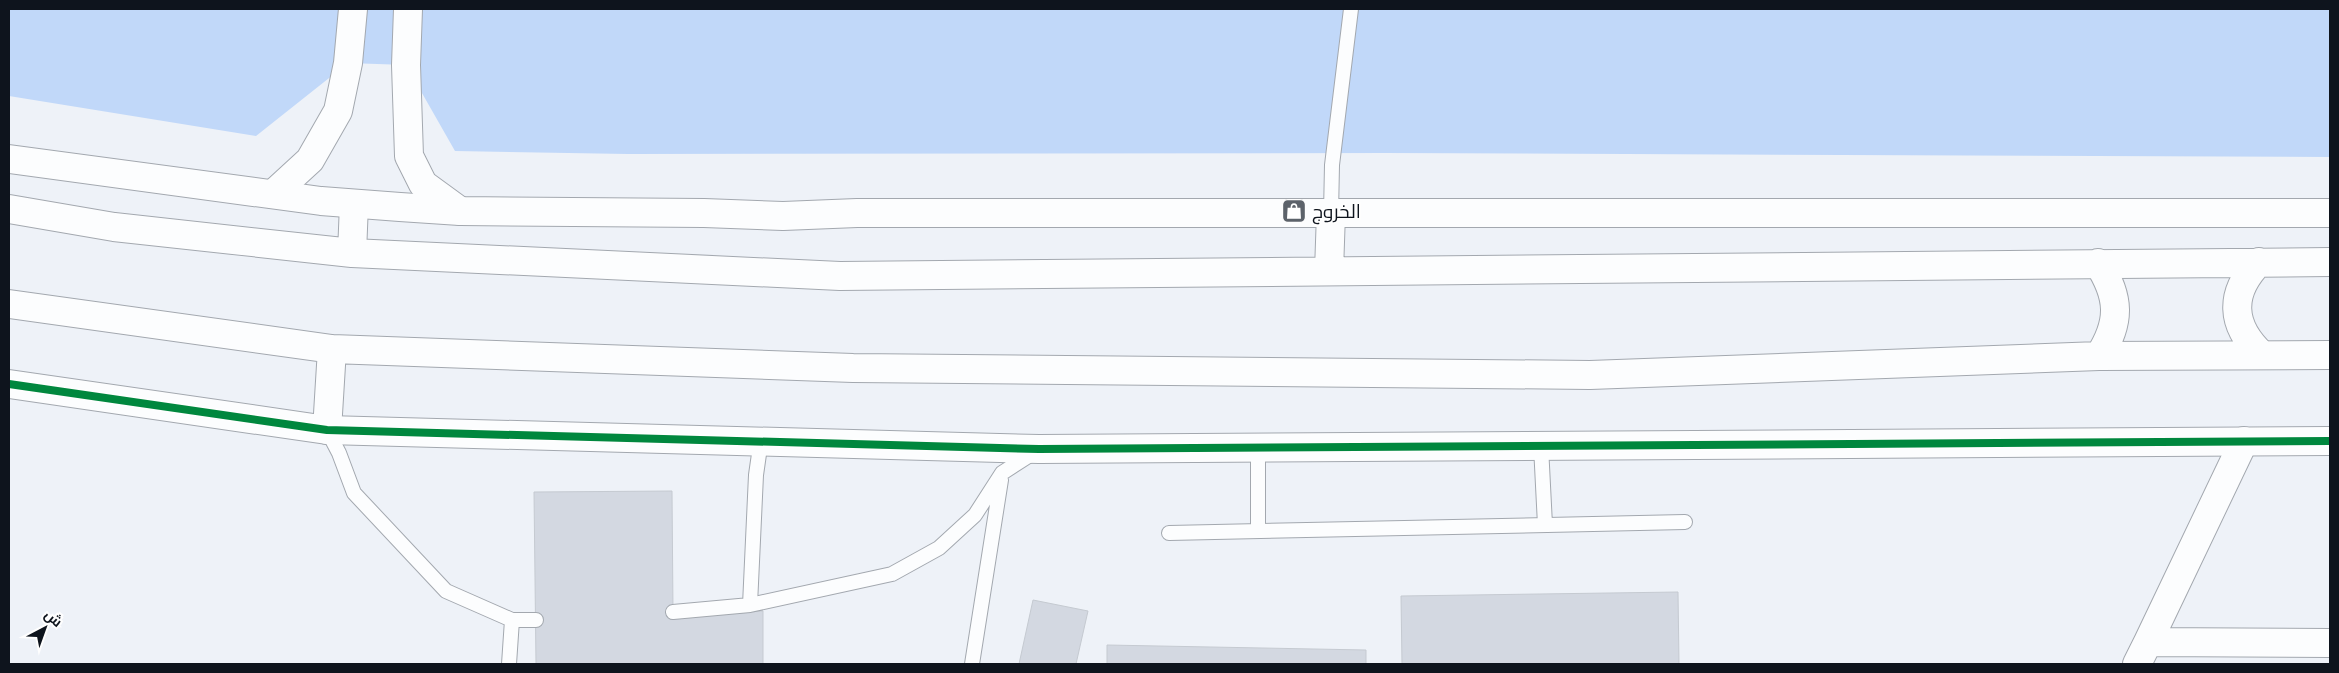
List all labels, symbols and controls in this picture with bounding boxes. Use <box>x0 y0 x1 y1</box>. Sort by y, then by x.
shop icon: الخروج <box>1281 198 1307 224</box>
place label: الخروج <box>1312 199 1361 225</box>
north arrow <box>20 603 70 653</box>
text: ش <box>41 606 66 631</box>

